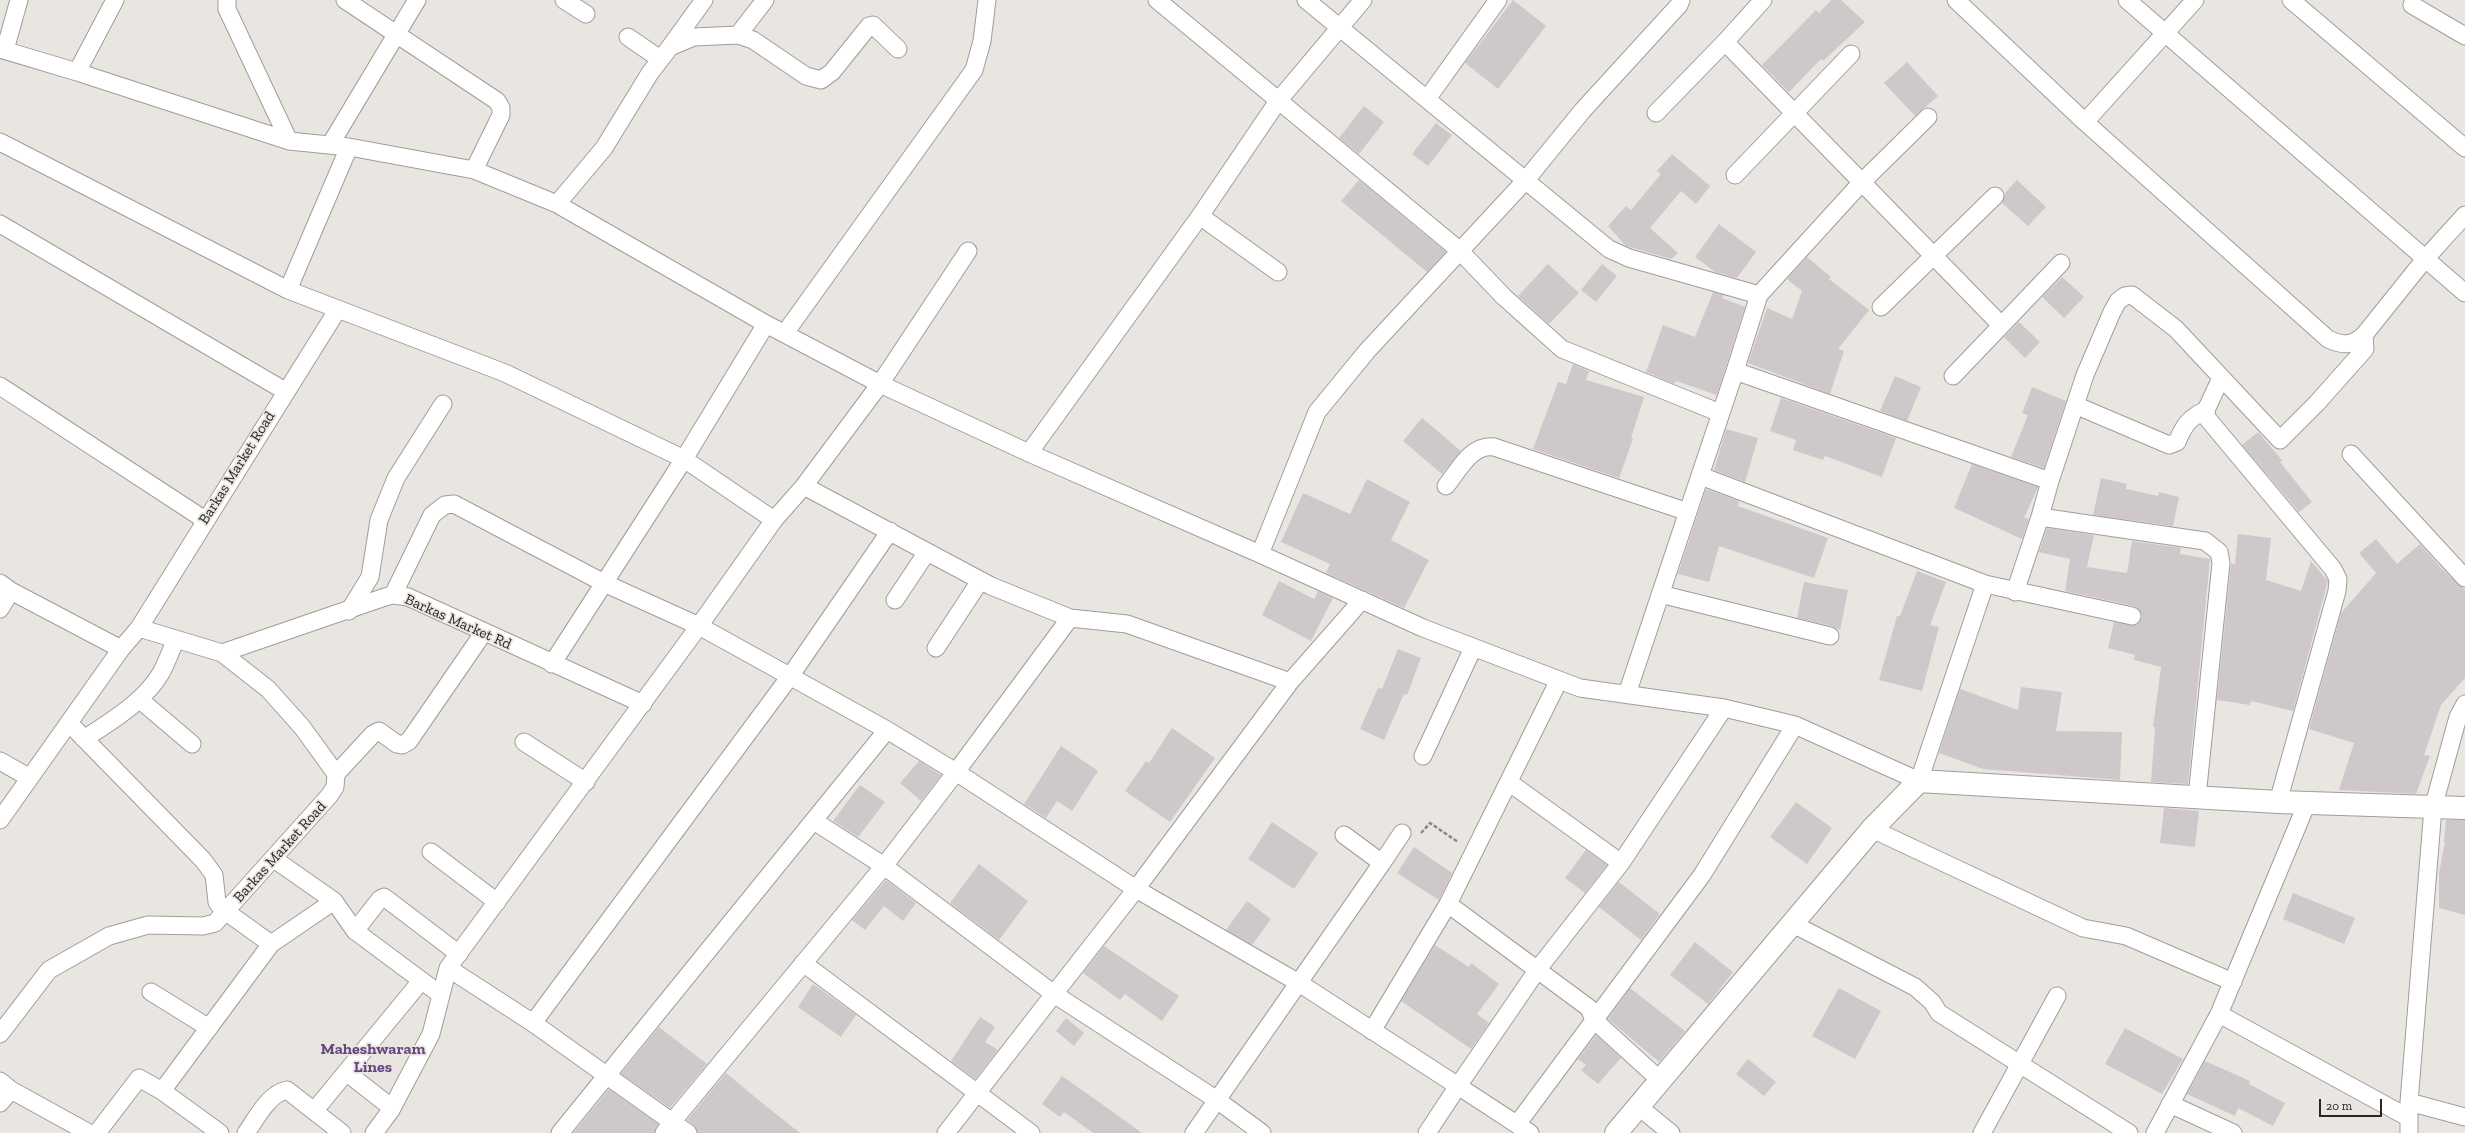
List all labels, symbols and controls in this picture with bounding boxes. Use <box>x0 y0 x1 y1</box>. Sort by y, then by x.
street label: Barkas Market Road <box>195 408 279 528</box>
street label: Barkas Market Rd <box>402 590 514 654</box>
street label: Barkas Market Road <box>230 798 330 906</box>
district label: Maheshwaram Lines <box>320 1039 426 1077</box>
scale bar <box>2321 1091 2384 1117</box>
text: 20 m <box>2326 1099 2352 1113</box>

